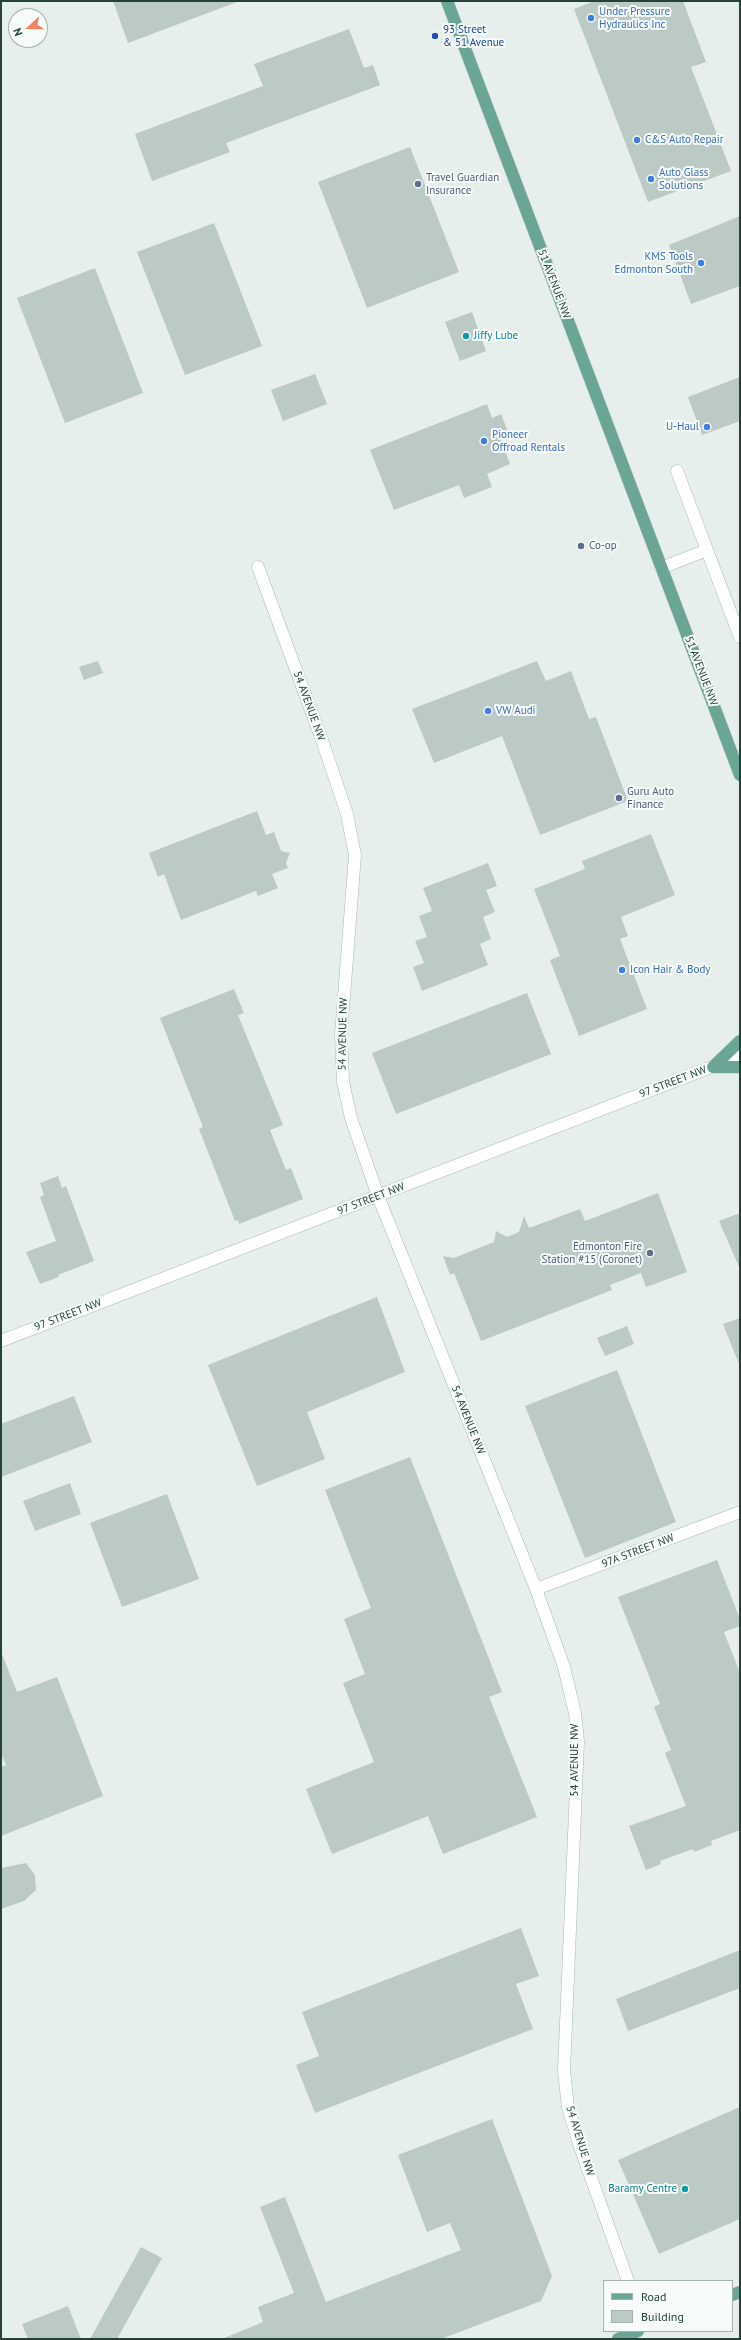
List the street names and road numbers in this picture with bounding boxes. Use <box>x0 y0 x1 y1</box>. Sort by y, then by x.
street label: 51 AVENUE NW <box>535 248 573 320</box>
street label: 51 AVENUE NW <box>682 635 720 707</box>
street label: 54 AVENUE NW <box>290 669 328 743</box>
street label: 54 AVENUE NW <box>336 997 350 1071</box>
street label: 97 STREET NW <box>638 1063 708 1101</box>
street label: 97 STREET NW <box>336 1180 406 1218</box>
street label: 97 STREET NW <box>33 1296 103 1334</box>
street label: 54 AVENUE NW <box>448 1384 488 1456</box>
street label: 97A STREET NW <box>600 1531 676 1571</box>
street label: 54 AVENUE NW <box>568 1724 582 1796</box>
street label: 54 AVENUE NW <box>563 2104 597 2178</box>

